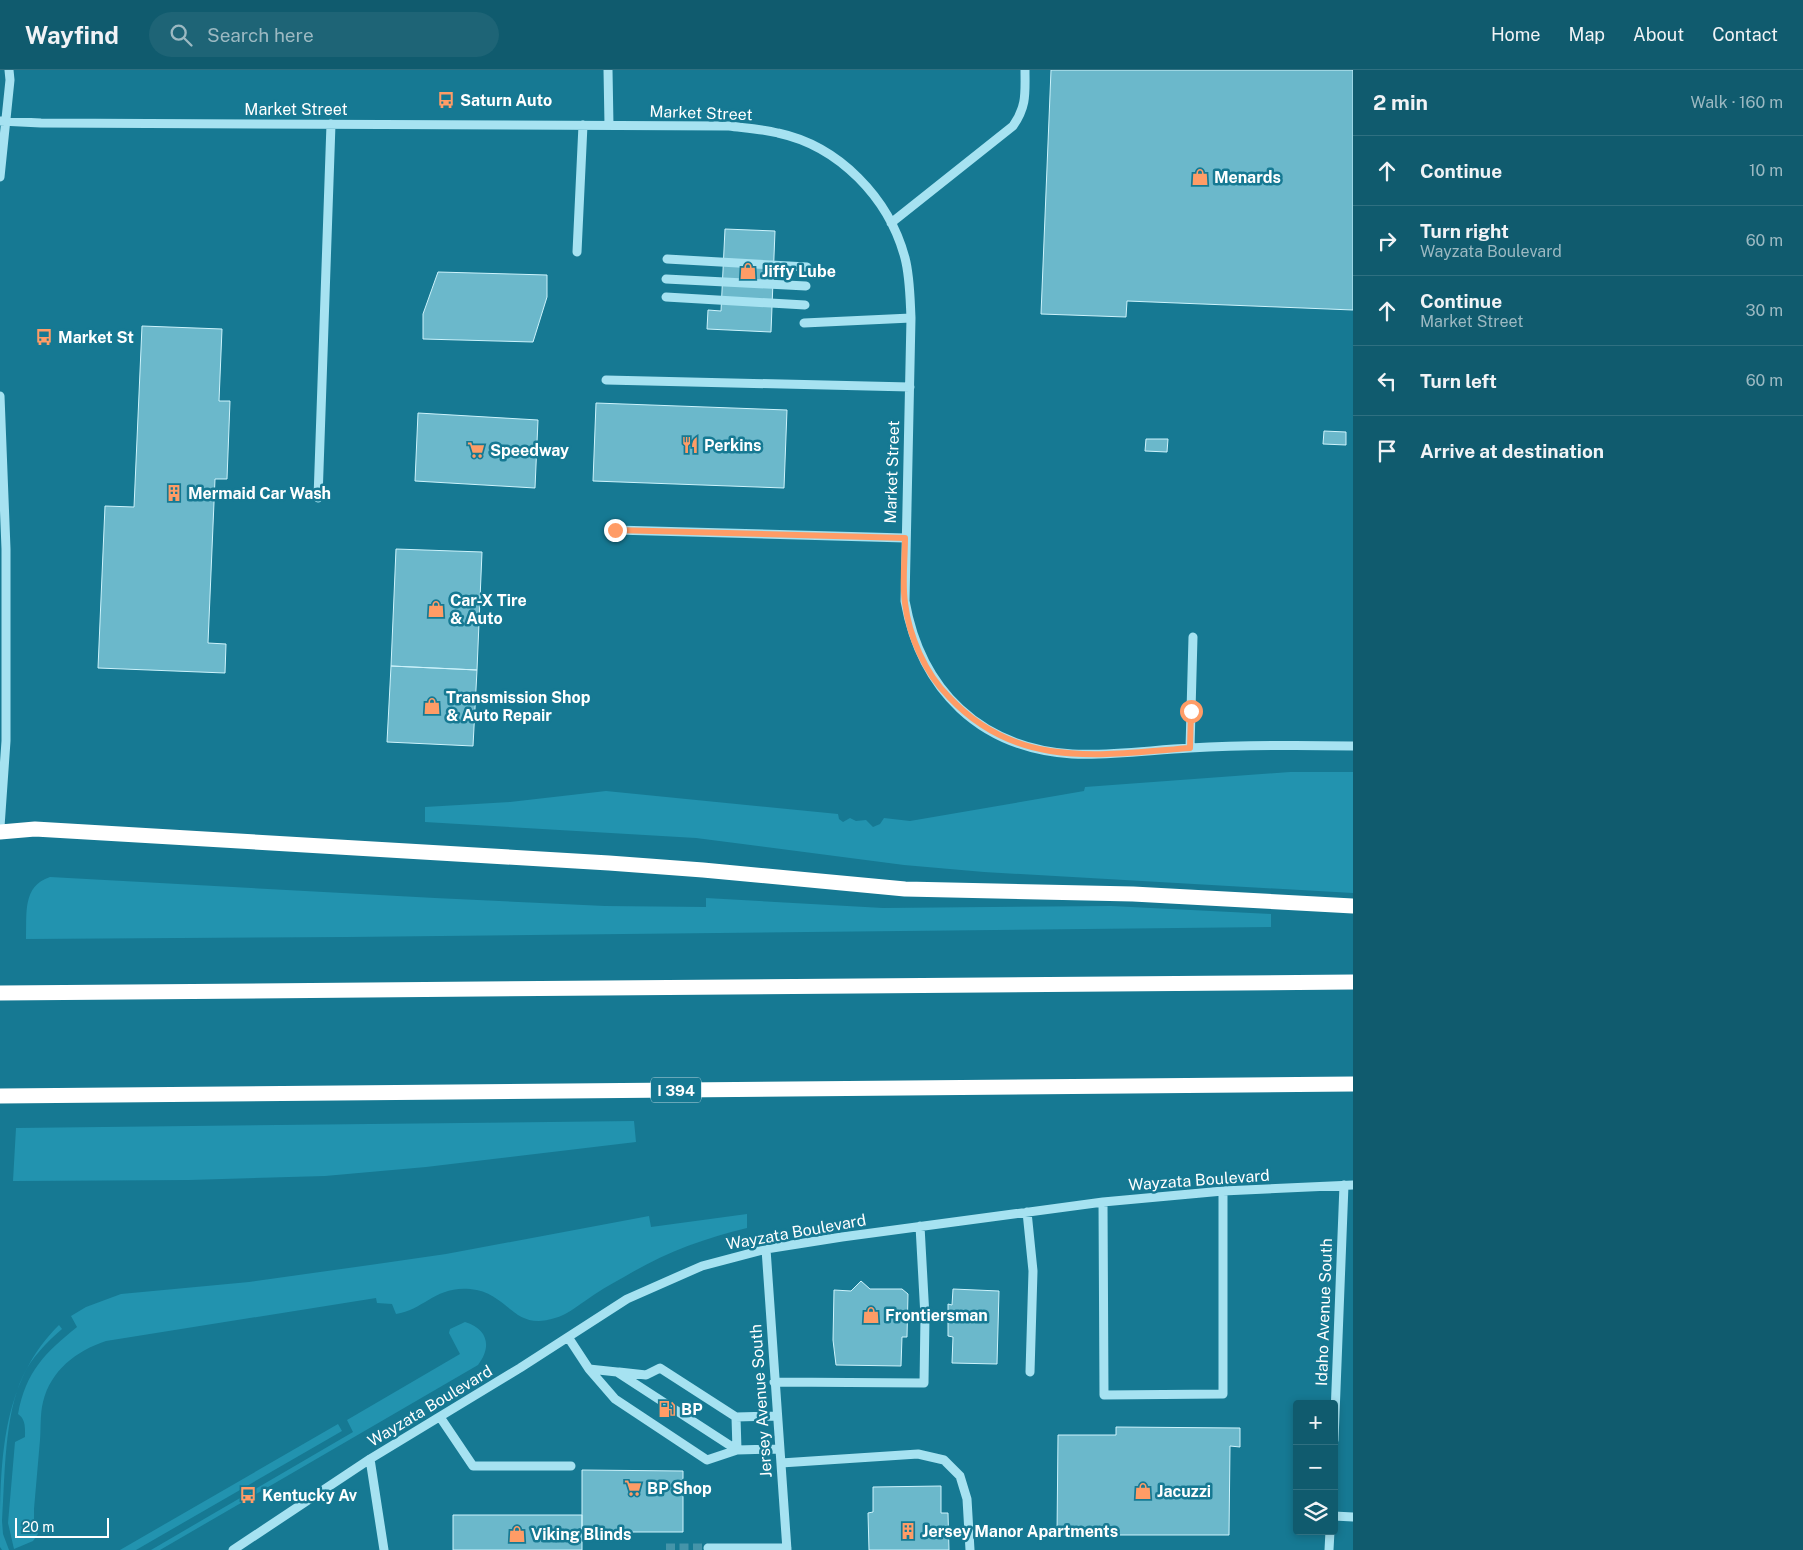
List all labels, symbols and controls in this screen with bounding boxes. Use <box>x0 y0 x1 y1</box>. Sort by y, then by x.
search box <box>149 12 499 57</box>
text: Wayfind <box>25 21 119 49</box>
icon: search <box>167 21 195 49</box>
text: Search here <box>207 24 314 46</box>
text: Home <box>1491 24 1541 45</box>
text: Map <box>1569 24 1605 45</box>
text: About <box>1633 24 1684 45</box>
text: Contact <box>1712 24 1778 45</box>
bus stop icon: Saturn Auto <box>436 90 456 110</box>
text: 2 min <box>1373 90 1428 115</box>
place label: Saturn Auto <box>460 91 552 110</box>
text: Walk · 160 m <box>1691 93 1783 112</box>
street label: Market Street <box>244 100 348 119</box>
street label: Market Street <box>649 102 753 124</box>
icon: ahead <box>1373 157 1401 185</box>
text: Continue <box>1420 160 1502 182</box>
text: 10 m <box>1749 161 1783 180</box>
shop icon: Menards <box>1190 167 1210 187</box>
place label: Menards <box>1214 168 1281 187</box>
text: Turn right <box>1420 220 1509 242</box>
icon: right <box>1373 227 1401 255</box>
text: 60 m <box>1746 231 1783 250</box>
text: Wayzata Boulevard <box>1420 242 1562 261</box>
shop icon: Jiffy Lube <box>738 261 758 281</box>
place label: Jiffy Lube <box>762 262 836 281</box>
text: Continue <box>1420 290 1502 312</box>
icon: ahead <box>1373 297 1401 325</box>
text: 30 m <box>1746 301 1783 320</box>
text: Market Street <box>1420 312 1523 331</box>
bus stop icon: Market St <box>34 327 54 347</box>
place label: Market St <box>58 328 134 347</box>
icon: left <box>1373 367 1401 395</box>
text: Turn left <box>1420 370 1497 392</box>
text: 60 m <box>1746 371 1783 390</box>
street label: Market Street <box>881 420 903 524</box>
restaurant icon: Perkins <box>680 435 700 455</box>
place label: Perkins <box>704 436 761 455</box>
icon: arrive <box>1373 437 1401 465</box>
supermarket icon: Speedway <box>466 440 486 460</box>
text: Arrive at destination <box>1420 440 1604 462</box>
place label: Speedway <box>490 441 569 460</box>
building icon: Mermaid Car Wash <box>164 483 184 503</box>
place label: Mermaid Car Wash <box>188 484 331 503</box>
route end <box>604 519 627 542</box>
place label: Car-X Tire & Auto <box>450 591 527 628</box>
shop icon: Car-X Tire & Auto <box>426 599 446 619</box>
place label: Transmission Shop & Auto Repair <box>446 688 591 725</box>
shop icon: Transmission Shop & Auto Repair <box>422 696 442 716</box>
route start <box>1180 700 1203 723</box>
road number: I 394 <box>651 1078 701 1102</box>
street label: Wayzata Boulevard <box>1128 1166 1270 1194</box>
street label: Wayzata Boulevard <box>725 1210 867 1254</box>
street label: Idaho Avenue South <box>1312 1238 1336 1386</box>
shop icon: Frontiersman <box>861 1305 881 1325</box>
place label: Frontiersman <box>885 1306 988 1325</box>
street label: Jersey Avenue South <box>746 1323 776 1479</box>
street label: Wayzata Boulevard <box>364 1361 496 1451</box>
fuel station icon: BP <box>657 1399 677 1419</box>
place label: BP <box>681 1400 703 1419</box>
map controls <box>1293 1400 1338 1535</box>
button: + <box>1293 1400 1338 1445</box>
button: − <box>1293 1445 1338 1490</box>
supermarket icon: BP Shop <box>623 1478 643 1498</box>
place label: BP Shop <box>647 1479 712 1498</box>
shop icon: Jacuzzi <box>1133 1481 1153 1501</box>
place label: Jacuzzi <box>1157 1482 1211 1501</box>
bus stop icon: Kentucky Av <box>238 1485 258 1505</box>
place label: Kentucky Av <box>262 1486 358 1505</box>
button: layers <box>1293 1490 1338 1535</box>
scale bar <box>15 1515 109 1538</box>
text: 20 m <box>22 1519 54 1535</box>
building icon: Jersey Manor Apartments <box>898 1521 918 1541</box>
place label: Jersey Manor Apartments <box>922 1522 1118 1541</box>
shop icon: Viking Blinds <box>507 1524 527 1544</box>
place label: Viking Blinds <box>531 1525 631 1544</box>

